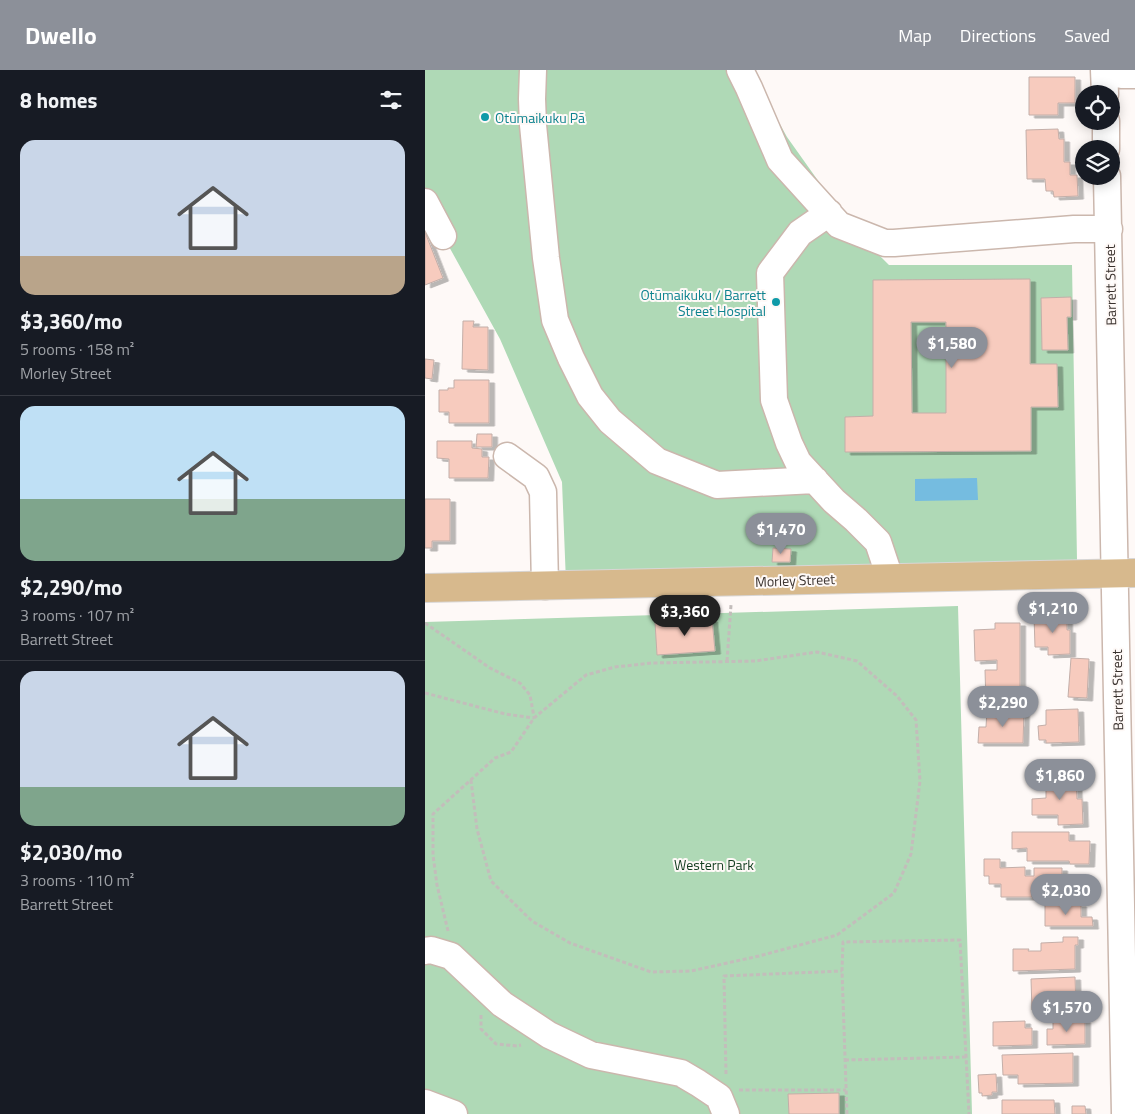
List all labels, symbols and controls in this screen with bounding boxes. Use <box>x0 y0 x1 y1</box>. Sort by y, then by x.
text: Dwello <box>25 17 97 53</box>
text: Map <box>898 22 932 49</box>
text: Directions <box>960 22 1036 49</box>
text: Saved <box>1064 22 1110 49</box>
text: 8 homes <box>20 84 97 116</box>
map controls <box>1075 85 1120 185</box>
button: locate <box>1075 85 1120 130</box>
icon: filters <box>377 86 405 114</box>
place label: Otūmaikuku Pā <box>495 107 585 128</box>
marker: Otūmaikuku Pā <box>479 111 491 123</box>
button: layers <box>1075 140 1120 185</box>
icon: home <box>168 173 258 263</box>
street label: Barrett Street <box>1099 244 1121 326</box>
place label: Otūmaikuku / Barrett Street Hospital <box>640 284 766 321</box>
marker: Otūmaikuku / Barrett Street Hospital <box>770 296 782 308</box>
text: $3,360/mo <box>20 305 122 337</box>
pin: $1,580 <box>911 326 993 369</box>
text: $1,580 <box>927 331 977 355</box>
text: 5 rooms · 158 m² <box>20 337 134 361</box>
text: Morley Street <box>20 361 111 385</box>
icon: home <box>168 438 258 528</box>
pin: $1,470 <box>740 512 822 555</box>
text: $1,470 <box>756 517 806 541</box>
street label: Morley Street <box>755 568 835 592</box>
text: $2,290/mo <box>20 571 122 603</box>
pin: $1,210 <box>1012 592 1094 634</box>
pin: $3,360 <box>644 594 726 637</box>
text: $1,210 <box>1028 596 1078 620</box>
text: $3,360 <box>660 599 710 623</box>
text: 3 rooms · 107 m² <box>20 603 134 627</box>
text: Barrett Street <box>20 627 113 651</box>
street label: Barrett Street <box>1106 649 1128 731</box>
pin: $2,290 <box>962 686 1044 728</box>
text: $2,290 <box>978 690 1028 714</box>
icon: home <box>168 703 258 793</box>
pin: $1,860 <box>1019 758 1101 801</box>
text: $1,860 <box>1035 763 1085 787</box>
text: $2,030/mo <box>20 836 122 868</box>
park label: Western Park <box>674 854 754 875</box>
text: 3 rooms · 110 m² <box>20 868 134 892</box>
pin: $2,030 <box>1025 874 1107 916</box>
text: $2,030 <box>1041 878 1091 902</box>
text: Barrett Street <box>20 892 113 916</box>
pin: $1,570 <box>1026 990 1108 1033</box>
text: $1,570 <box>1042 995 1092 1019</box>

